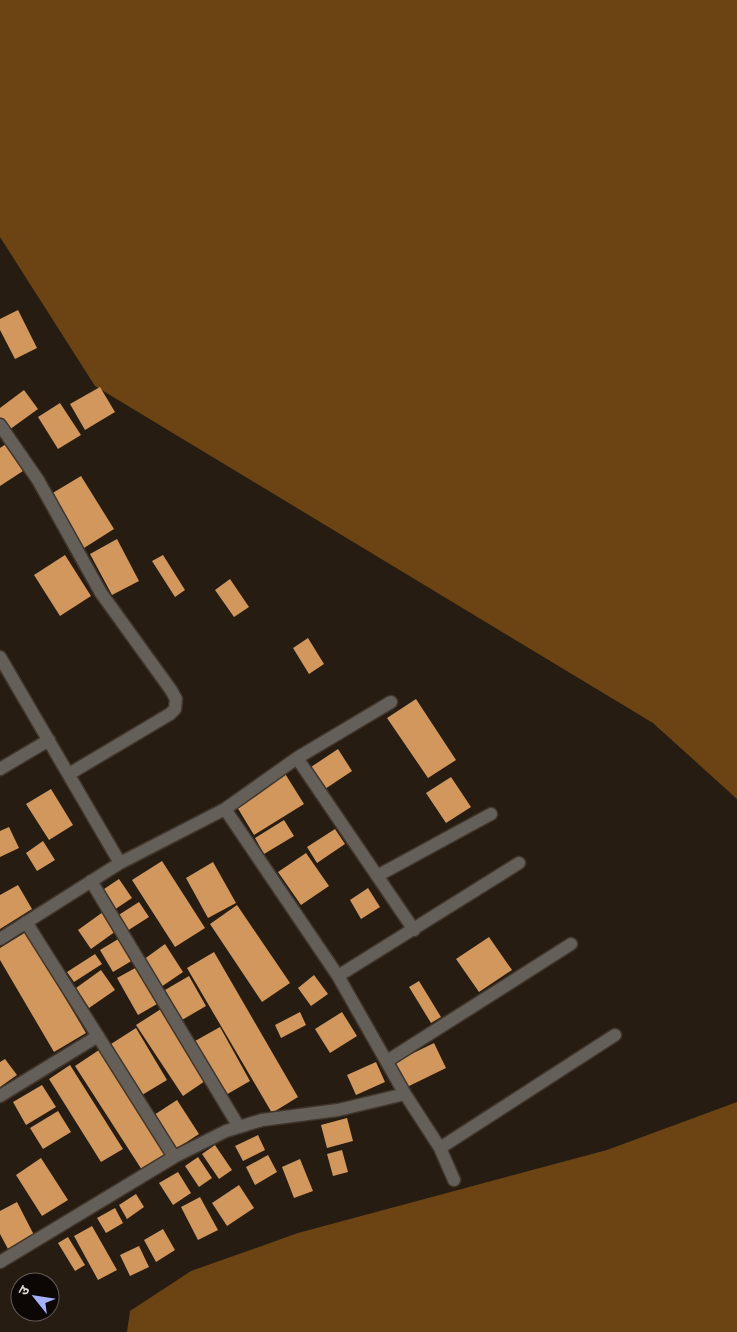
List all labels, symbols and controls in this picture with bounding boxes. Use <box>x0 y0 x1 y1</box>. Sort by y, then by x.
north arrow <box>10 1272 60 1322</box>
text: उ <box>14 1282 34 1299</box>

